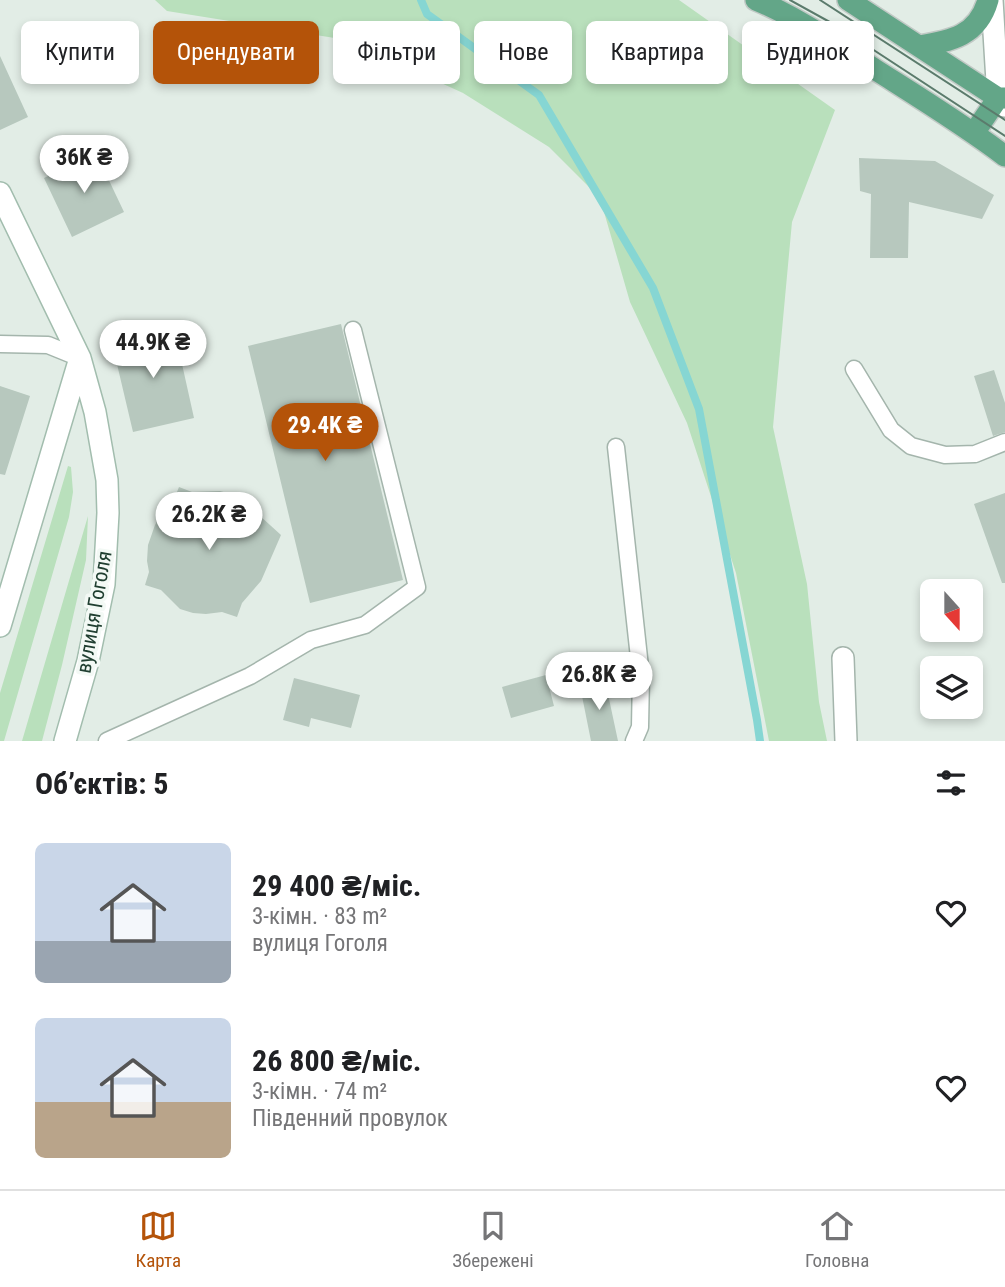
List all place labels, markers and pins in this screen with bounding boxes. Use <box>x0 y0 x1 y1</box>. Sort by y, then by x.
pin: 36K ₴ <box>35 136 133 195</box>
pin: 44.9K ₴ <box>88 320 218 380</box>
pin: 29.4K ₴ <box>260 404 390 463</box>
pin: 26.2K ₴ <box>144 492 274 552</box>
pin: 26.8K ₴ <box>534 652 664 712</box>

